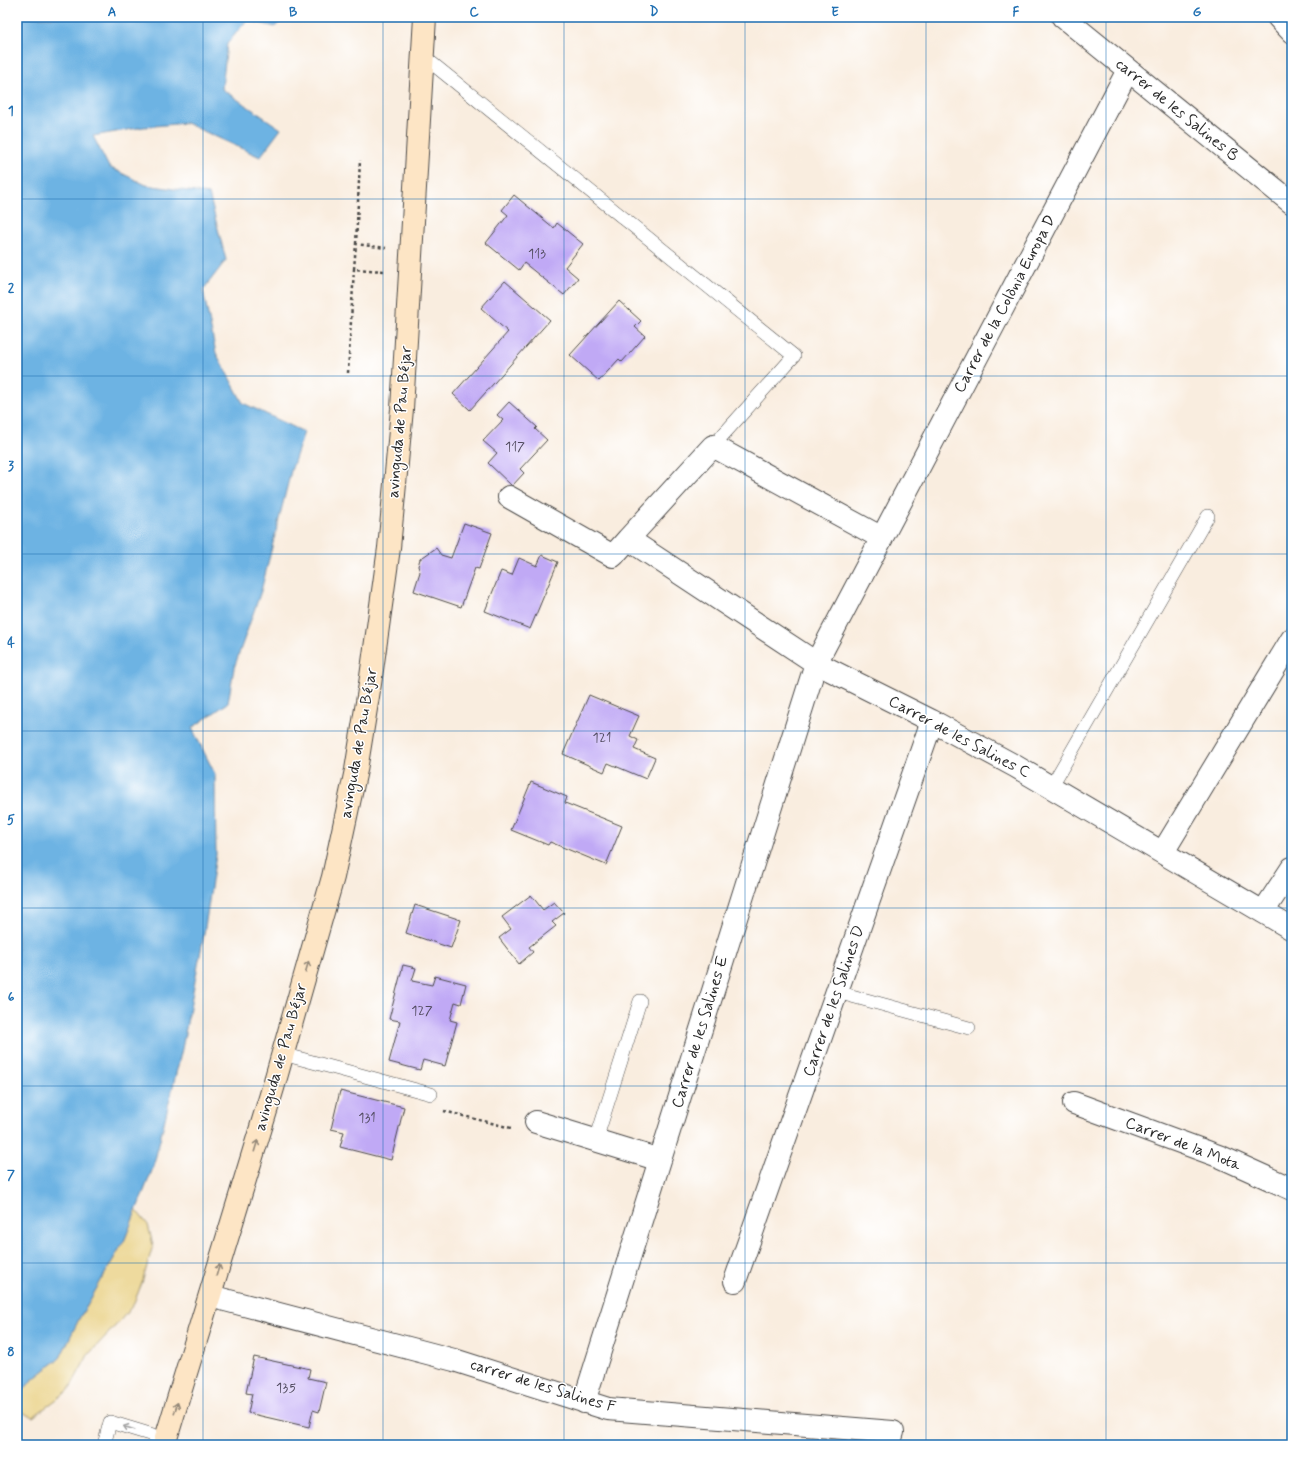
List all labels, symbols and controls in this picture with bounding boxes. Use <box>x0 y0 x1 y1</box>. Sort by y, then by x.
text: A <box>108 4 116 21</box>
text: B <box>289 4 298 21</box>
text: C <box>469 4 479 21</box>
text: D <box>650 4 659 21</box>
text: E <box>831 4 839 21</box>
text: F <box>1013 4 1020 21</box>
text: G <box>1193 4 1202 21</box>
street label: carrer de les Salines B <box>1111 54 1243 166</box>
text: 1 <box>8 103 14 120</box>
street label: Carrer de la Colònia Europa D <box>949 211 1061 397</box>
house number: 113 <box>528 245 546 263</box>
text: 2 <box>8 280 15 297</box>
street label: avinguda de Pau Béjar <box>383 345 418 499</box>
house number: 117 <box>505 438 525 456</box>
text: 3 <box>8 458 14 475</box>
text: 4 <box>7 635 15 652</box>
street label: avinguda de Pau Béjar <box>335 666 384 820</box>
street label: Carrer de les Salines C <box>885 691 1033 783</box>
house number: 121 <box>592 729 612 747</box>
text: 5 <box>7 812 15 829</box>
street label: Carrer de les Salines D <box>798 923 870 1079</box>
street label: Carrer de les Salines E <box>667 953 733 1111</box>
one-way arrow <box>304 961 311 974</box>
street label: avinguda de Pau Béjar <box>250 980 313 1133</box>
text: 6 <box>8 989 15 1006</box>
house number: 127 <box>411 1002 433 1020</box>
house number: 131 <box>358 1109 376 1127</box>
street label: Carrer de la Mota <box>1122 1112 1244 1176</box>
one-way arrow <box>253 1139 260 1152</box>
text: 7 <box>7 1167 15 1184</box>
one-way arrow <box>215 1264 222 1277</box>
text: 8 <box>7 1344 15 1361</box>
street label: carrer de les Salines F <box>468 1354 618 1418</box>
house number: 135 <box>276 1379 296 1397</box>
one-way arrow <box>173 1401 180 1414</box>
one-way arrow <box>122 1424 135 1431</box>

